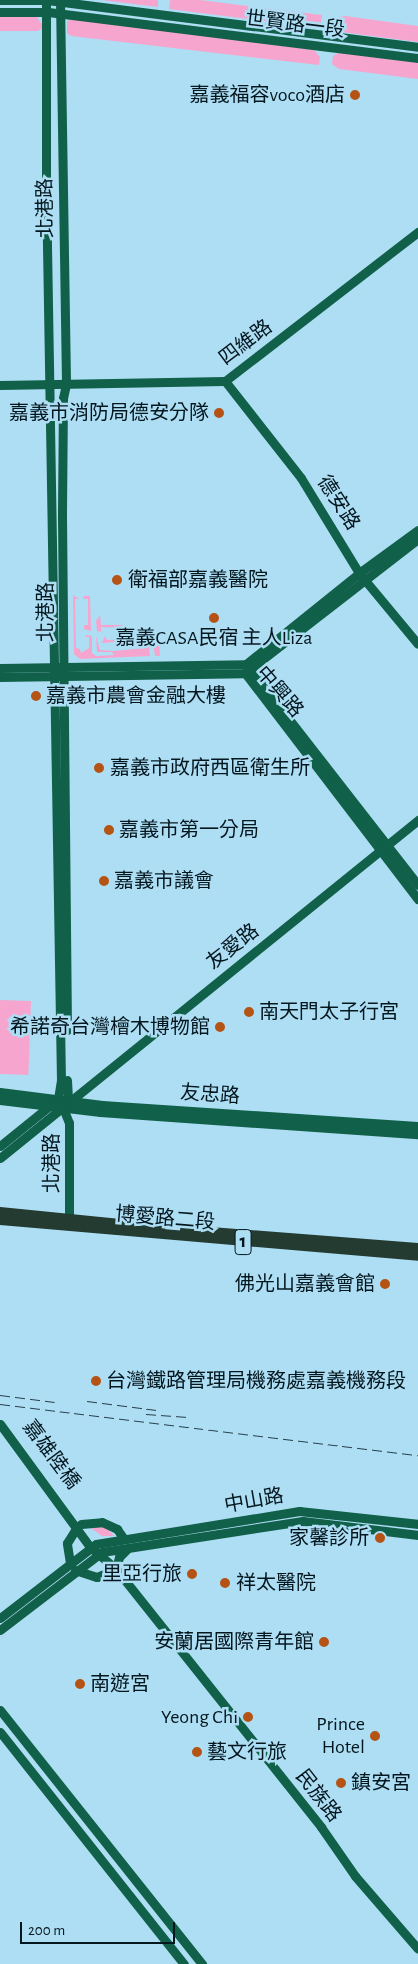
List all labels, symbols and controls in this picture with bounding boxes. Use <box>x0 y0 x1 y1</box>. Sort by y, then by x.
street label: 世賢路一段 <box>244 7 346 43</box>
place label: 嘉義福容voco酒店 <box>189 83 345 107</box>
marker: 嘉義福容voco酒店 <box>349 89 361 101</box>
street label: 北港路 <box>33 178 59 238</box>
street label: 四維路 <box>215 315 277 371</box>
place label: 嘉義市消防局德安分隊 <box>9 401 209 425</box>
marker: 嘉義市消防局德安分隊 <box>213 407 225 419</box>
street label: 德安路 <box>312 471 364 535</box>
place label: 衛福部嘉義醫院 <box>128 568 268 592</box>
marker: 衛福部嘉義醫院 <box>110 573 124 587</box>
street label: 北港路 <box>34 582 58 642</box>
marker: 嘉義CASA民宿 主人Liza <box>208 612 220 624</box>
place label: 嘉義CASA民宿 主人Liza <box>116 626 312 650</box>
street label: 中興路 <box>250 661 308 723</box>
place label: 嘉義市農會金融大樓 <box>46 684 226 708</box>
marker: 嘉義市農會金融大樓 <box>30 690 42 702</box>
place label: 嘉義市政府西區衛生所 <box>110 756 310 780</box>
marker: 嘉義市政府西區衛生所 <box>92 761 106 775</box>
place label: 嘉義市第一分局 <box>119 818 259 842</box>
marker: 嘉義市第一分局 <box>103 824 115 836</box>
place label: 嘉義市議會 <box>114 869 214 893</box>
marker: 嘉義市議會 <box>98 875 110 887</box>
street label: 友愛路 <box>202 919 264 975</box>
place label: 南天門太子行宮 <box>259 1000 399 1024</box>
marker: 南天門太子行宮 <box>243 1006 255 1018</box>
place label: 希諾奇台灣檜木博物館 <box>10 1015 210 1039</box>
marker: 希諾奇台灣檜木博物館 <box>214 1021 226 1033</box>
street label: 友忠路 <box>179 1081 241 1109</box>
street label: 北港路 <box>40 1133 64 1193</box>
street label: 博愛路二段 <box>114 1203 216 1235</box>
road number: 1 <box>234 1226 252 1258</box>
place label: 佛光山嘉義會館 <box>235 1272 375 1296</box>
marker: 佛光山嘉義會館 <box>379 1278 391 1290</box>
place label: 台灣鐵路管理局機務處嘉義機務段 <box>106 1369 406 1393</box>
marker: 台灣鐵路管理局機務處嘉義機務段 <box>90 1375 102 1387</box>
street label: 嘉雄陸橋 <box>17 1416 85 1494</box>
street label: 中山路 <box>222 1484 286 1518</box>
place label: 家馨診所 <box>289 1526 369 1550</box>
marker: 家馨診所 <box>373 1531 387 1545</box>
place label: 里亞行旅 <box>102 1562 182 1586</box>
marker: 里亞行旅 <box>186 1568 198 1580</box>
place label: 祥太醫院 <box>236 1571 316 1595</box>
marker: 祥太醫院 <box>218 1576 232 1590</box>
place label: 安蘭居國際青年館 <box>154 1630 314 1654</box>
marker: 安蘭居國際青年館 <box>318 1636 330 1648</box>
place label: 南遊宮 <box>90 1672 150 1696</box>
marker: 南遊宮 <box>74 1678 86 1690</box>
place label: Yeong Chi <box>161 1705 238 1729</box>
marker: Yeong Chi <box>242 1711 254 1723</box>
place label: Prince Hotel <box>316 1712 365 1759</box>
marker: Prince Hotel <box>369 1730 381 1742</box>
place label: 藝文行旅 <box>207 1740 287 1764</box>
marker: 藝文行旅 <box>191 1746 203 1758</box>
street label: 民族路 <box>290 1765 346 1827</box>
place label: 鎮安宮 <box>351 1771 411 1795</box>
marker: 鎮安宮 <box>335 1777 347 1789</box>
scale bar <box>22 1912 178 1944</box>
text: 200 m <box>28 1923 65 1938</box>

